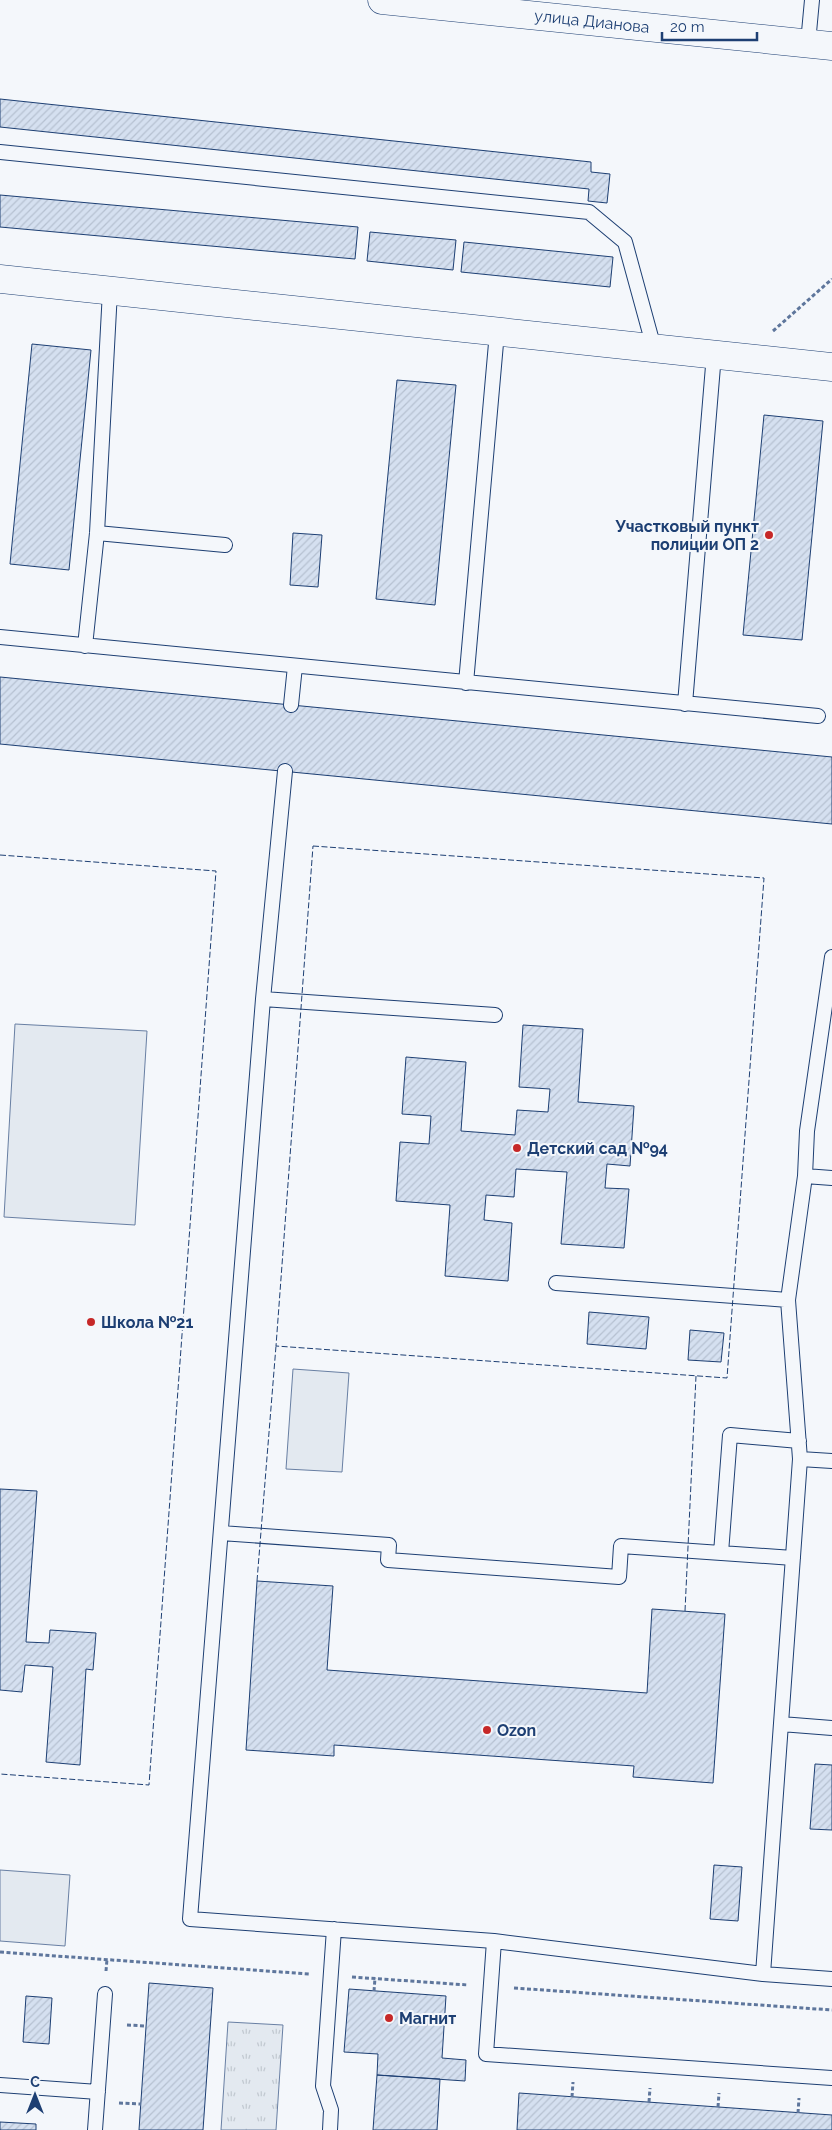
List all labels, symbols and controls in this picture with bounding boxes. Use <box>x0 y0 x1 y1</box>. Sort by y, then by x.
street label: улица Дианова <box>533 6 650 37</box>
scale bar <box>662 10 757 42</box>
text: 20 m <box>670 18 705 36</box>
place label: Участковый пункт полиции ОП 2 <box>615 517 759 554</box>
marker: Участковый пункт полиции ОП 2 <box>763 529 775 541</box>
place label: Детский сад №94 <box>527 1139 668 1158</box>
marker: Детский сад №94 <box>511 1142 523 1154</box>
place label: Школа №21 <box>101 1313 193 1332</box>
marker: Школа №21 <box>85 1316 97 1328</box>
place label: Ozon <box>497 1721 536 1740</box>
marker: Ozon <box>481 1724 493 1736</box>
place label: Магнит <box>399 2009 456 2028</box>
marker: Магнит <box>383 2012 395 2024</box>
north arrow <box>10 2070 60 2120</box>
text: С <box>30 2074 40 2090</box>

